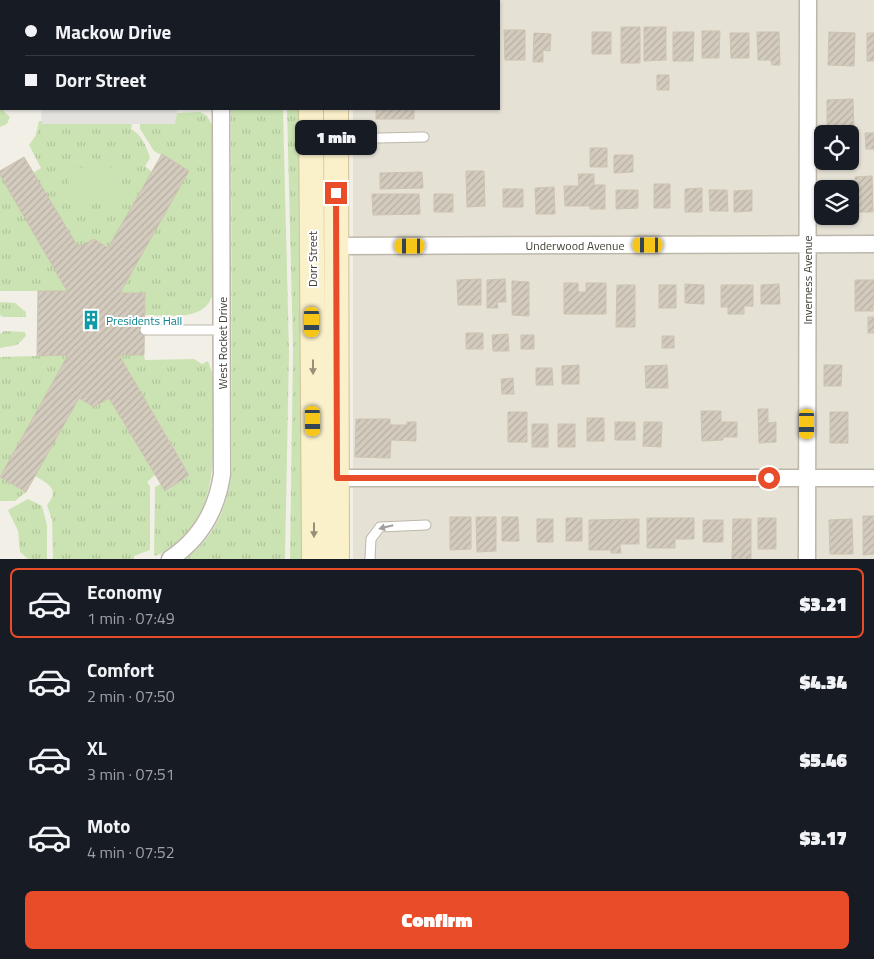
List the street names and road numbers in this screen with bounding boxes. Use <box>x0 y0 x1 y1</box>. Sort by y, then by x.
street label: Dorr Street <box>303 230 322 287</box>
street label: Inverness Avenue <box>798 235 817 325</box>
street label: Underwood Avenue <box>525 236 625 255</box>
street label: West Rocket Drive <box>213 297 232 389</box>

